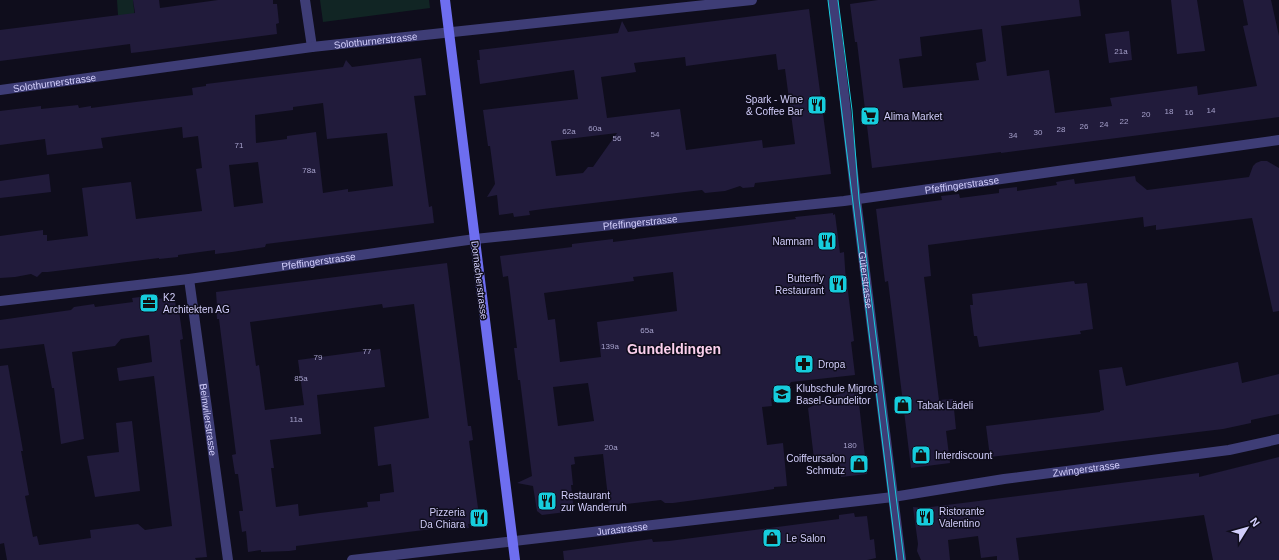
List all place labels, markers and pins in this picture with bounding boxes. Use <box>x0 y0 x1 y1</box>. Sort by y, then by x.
place label: Spark - Wine & Coffee Bar <box>745 94 804 117</box>
restaurant icon: Spark - Wine & Coffee Bar <box>806 94 828 116</box>
supermarket icon: Alima Market <box>859 105 881 127</box>
place label: Alima Market <box>884 111 943 122</box>
restaurant icon: Namnam <box>816 230 838 252</box>
place label: Namnam <box>772 236 813 247</box>
place label: Butterfly Restaurant <box>775 273 824 296</box>
restaurant icon: Butterfly Restaurant <box>827 273 849 295</box>
office icon: K2 Architekten AG <box>138 292 160 314</box>
place label: K2 Architekten AG <box>163 292 230 315</box>
pharmacy icon: Dropa <box>793 353 815 375</box>
place label: Dropa <box>818 359 846 370</box>
school or university icon: Klubschule Migros Basel-Gundelitor <box>771 383 793 405</box>
place label: Klubschule Migros Basel-Gundelitor <box>796 383 878 406</box>
shop icon: Tabak Lädeli <box>892 394 914 416</box>
place label: Tabak Lädeli <box>917 400 973 411</box>
shop icon: Interdiscount <box>910 444 932 466</box>
place label: Interdiscount <box>935 450 992 461</box>
place label: Coiffeursalon Schmutz <box>786 453 845 476</box>
shop icon: Coiffeursalon Schmutz <box>848 453 870 475</box>
restaurant icon: Restaurant zur Wanderruh <box>536 490 558 512</box>
place label: Restaurant zur Wanderruh <box>561 490 627 513</box>
restaurant icon: Ristorante Valentino <box>914 506 936 528</box>
place label: Ristorante Valentino <box>939 506 985 529</box>
place label: Pizzeria Da Chiara <box>420 507 465 530</box>
restaurant icon: Pizzeria Da Chiara <box>468 507 490 529</box>
shop icon: Le Salon <box>761 527 783 549</box>
place label: Le Salon <box>786 533 825 544</box>

